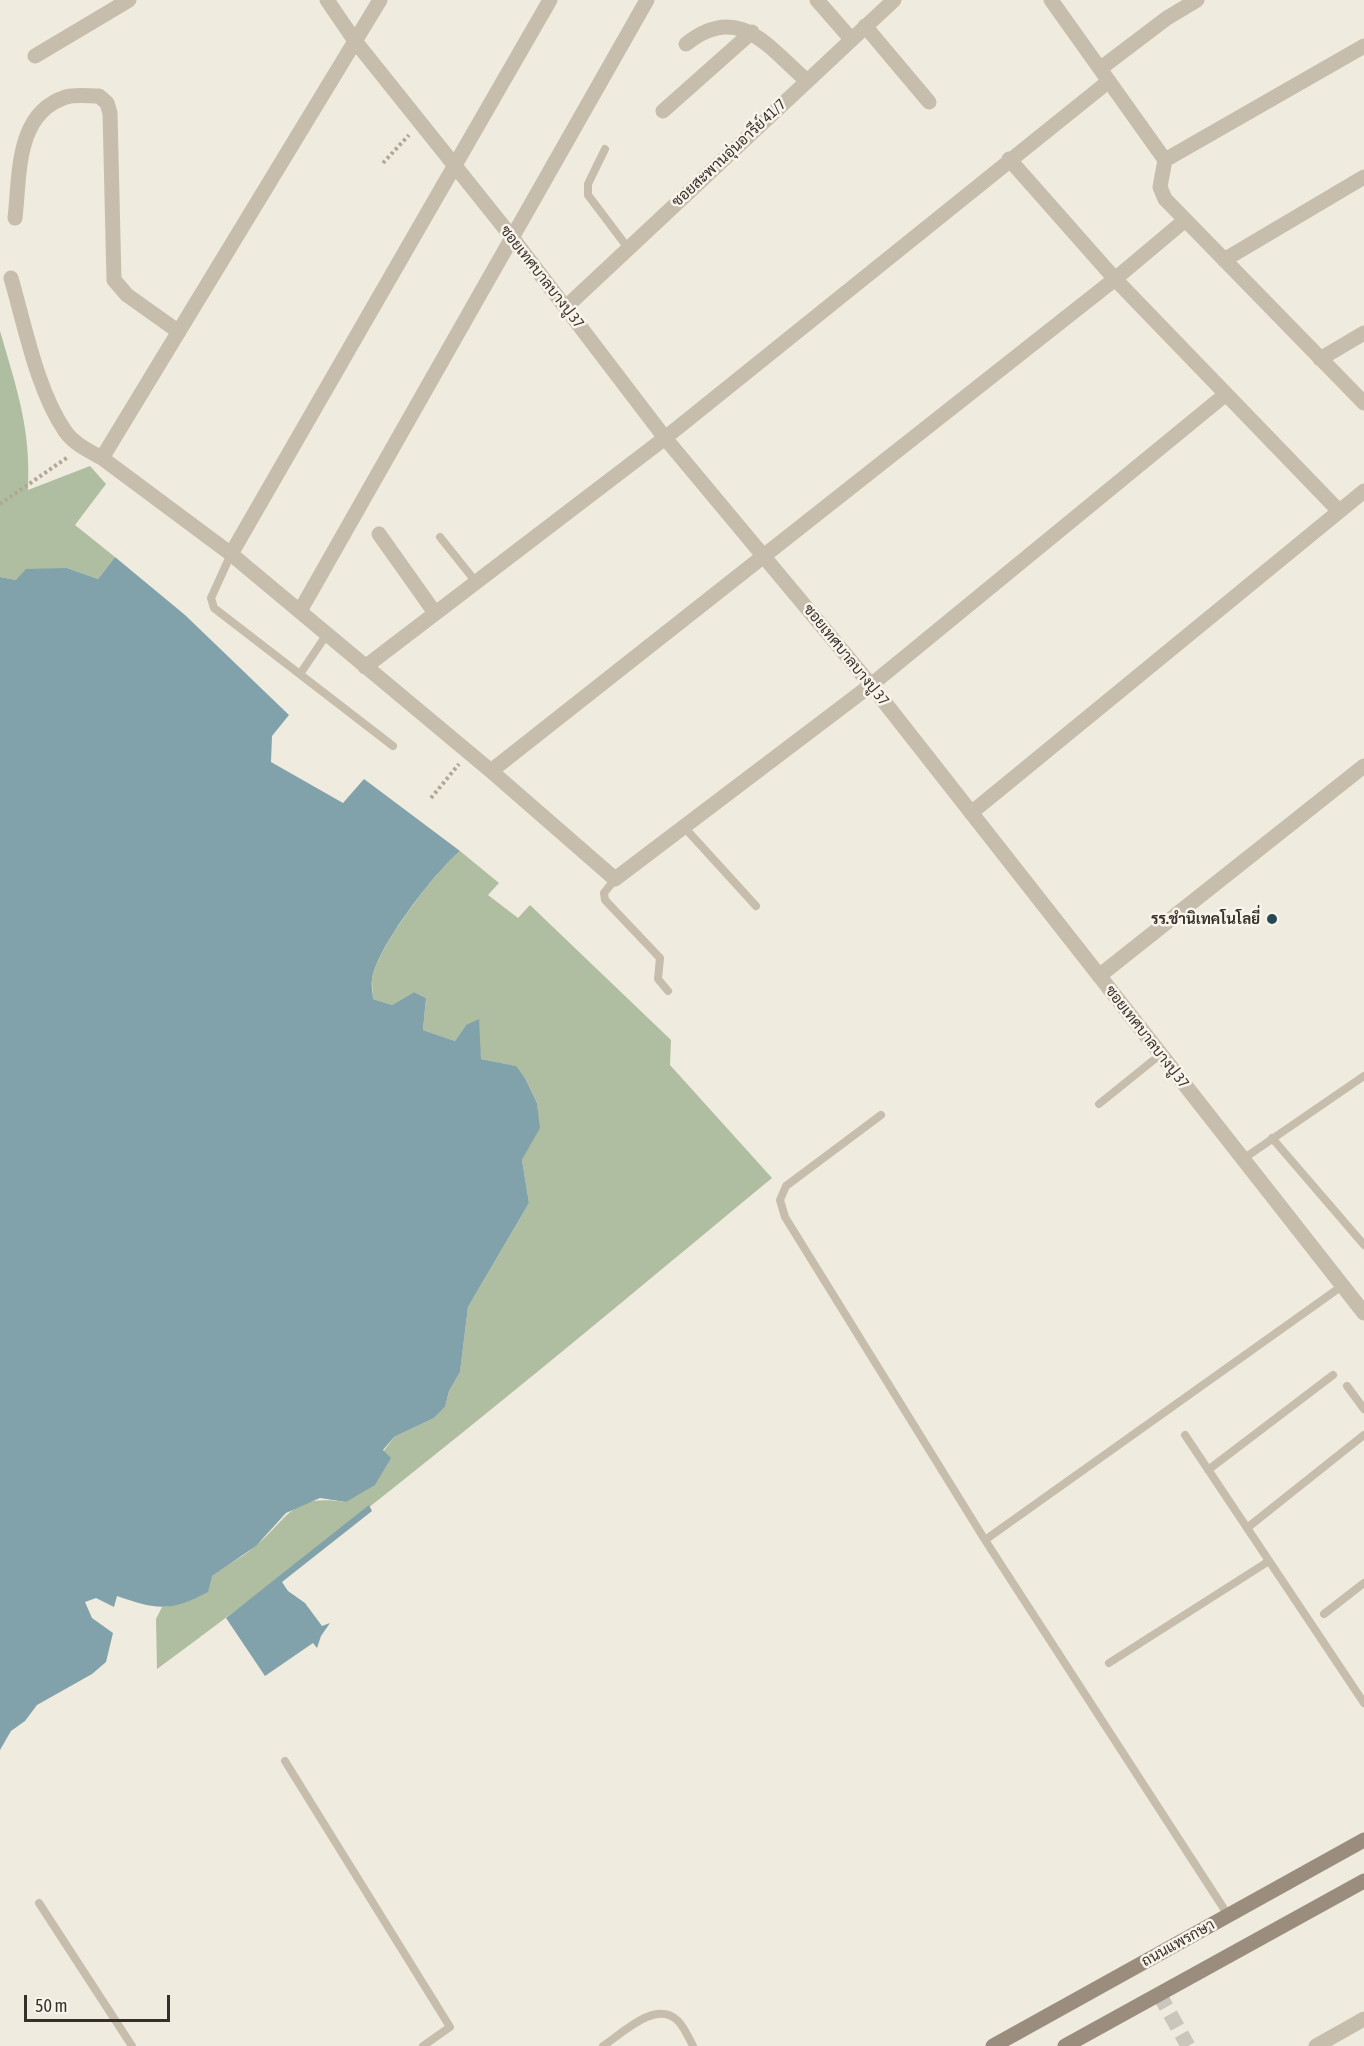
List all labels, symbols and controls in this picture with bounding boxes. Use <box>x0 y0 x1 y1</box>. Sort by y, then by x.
street label: ซอยสะพานอุ่นอารีย์ 41/7 <box>668 95 790 211</box>
street label: ซอยเทศบาลบางปู 37 <box>496 222 588 332</box>
street label: ซอยเทศบาลบางปู 37 <box>800 601 892 709</box>
place label: รร.ชำนิเทคโนโลยี่ <box>1151 910 1260 928</box>
marker: รร.ชำนิเทคโนโลยี่ <box>1265 912 1279 926</box>
street label: ซอยเทศบาลบางปู 37 <box>1101 982 1193 1092</box>
street label: ถนนแพรกษา <box>1138 1916 1218 1970</box>
scale bar <box>27 1983 172 2021</box>
text: 50 m <box>35 1995 67 2016</box>

